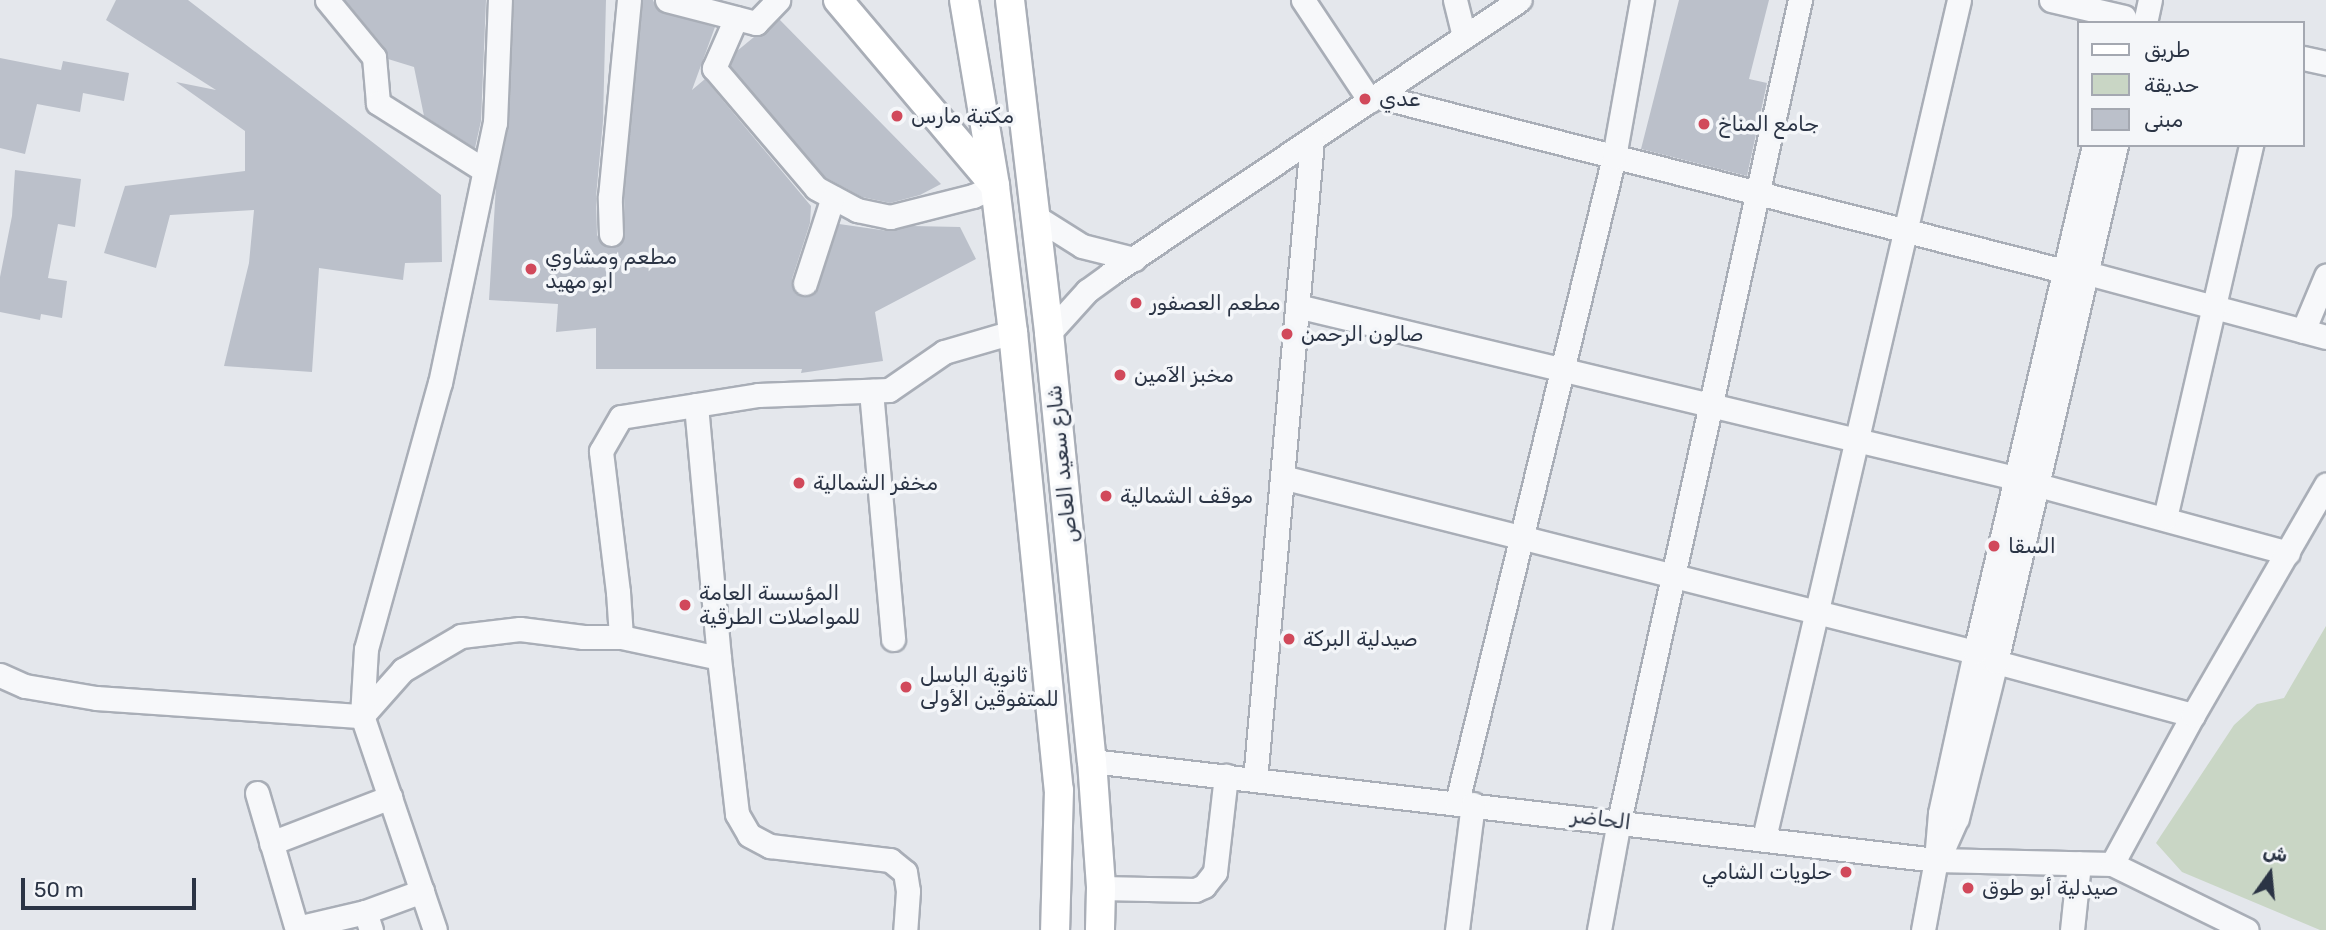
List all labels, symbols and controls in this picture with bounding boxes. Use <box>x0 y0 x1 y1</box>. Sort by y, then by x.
legend <box>2078 21 2305 147</box>
text: طريق <box>2144 37 2190 62</box>
text: حديقة <box>2144 72 2199 97</box>
place label: عدي <box>1379 86 1420 112</box>
marker: عدي <box>1357 91 1373 107</box>
place label: مكتبة مارس <box>911 103 1014 129</box>
text: مبنى <box>2144 107 2183 132</box>
marker: مكتبة مارس <box>889 108 905 124</box>
place label: جامع المناخ <box>1718 111 1819 137</box>
marker: جامع المناخ <box>1696 116 1712 132</box>
place label: مطعم ومشاوي ابو مهيد <box>545 244 677 294</box>
marker: مطعم ومشاوي ابو مهيد <box>523 261 539 277</box>
place label: مطعم العصفور <box>1150 290 1280 316</box>
marker: مطعم العصفور <box>1128 295 1144 311</box>
place label: صالون الرحمن <box>1301 321 1423 347</box>
marker: صالون الرحمن <box>1279 326 1295 342</box>
place label: مخبز الآمين <box>1134 362 1234 388</box>
marker: مخبز الآمين <box>1112 367 1128 383</box>
street label: شارع سعيد العاص <box>1041 384 1083 544</box>
place label: مخفر الشمالية <box>813 470 938 496</box>
marker: مخفر الشمالية <box>791 475 807 491</box>
place label: موقف الشمالية <box>1120 483 1253 509</box>
marker: موقف الشمالية <box>1098 488 1114 504</box>
place label: السقا <box>2008 533 2056 559</box>
marker: السقا <box>1986 538 2002 554</box>
place label: المؤسسة العامة للمواصلات الطرقية <box>699 580 860 630</box>
marker: المؤسسة العامة للمواصلات الطرقية <box>677 597 693 613</box>
place label: صيدلية البركة <box>1303 626 1418 652</box>
marker: صيدلية البركة <box>1281 631 1297 647</box>
place label: ثانوية الباسل للمتفوقين الأولى <box>920 662 1059 712</box>
marker: ثانوية الباسل للمتفوقين الأولى <box>898 679 914 695</box>
street label: الحاضر <box>1570 803 1632 835</box>
north arrow <box>2235 839 2305 909</box>
text: ش <box>2261 839 2290 867</box>
place label: حلويات الشامي <box>1702 859 1832 885</box>
scale bar <box>24 864 200 908</box>
marker: حلويات الشامي <box>1838 864 1854 880</box>
place label: صيدلية أبو طوق <box>1982 875 2118 901</box>
text: 50 m <box>34 877 84 902</box>
marker: صيدلية أبو طوق <box>1960 880 1976 896</box>

